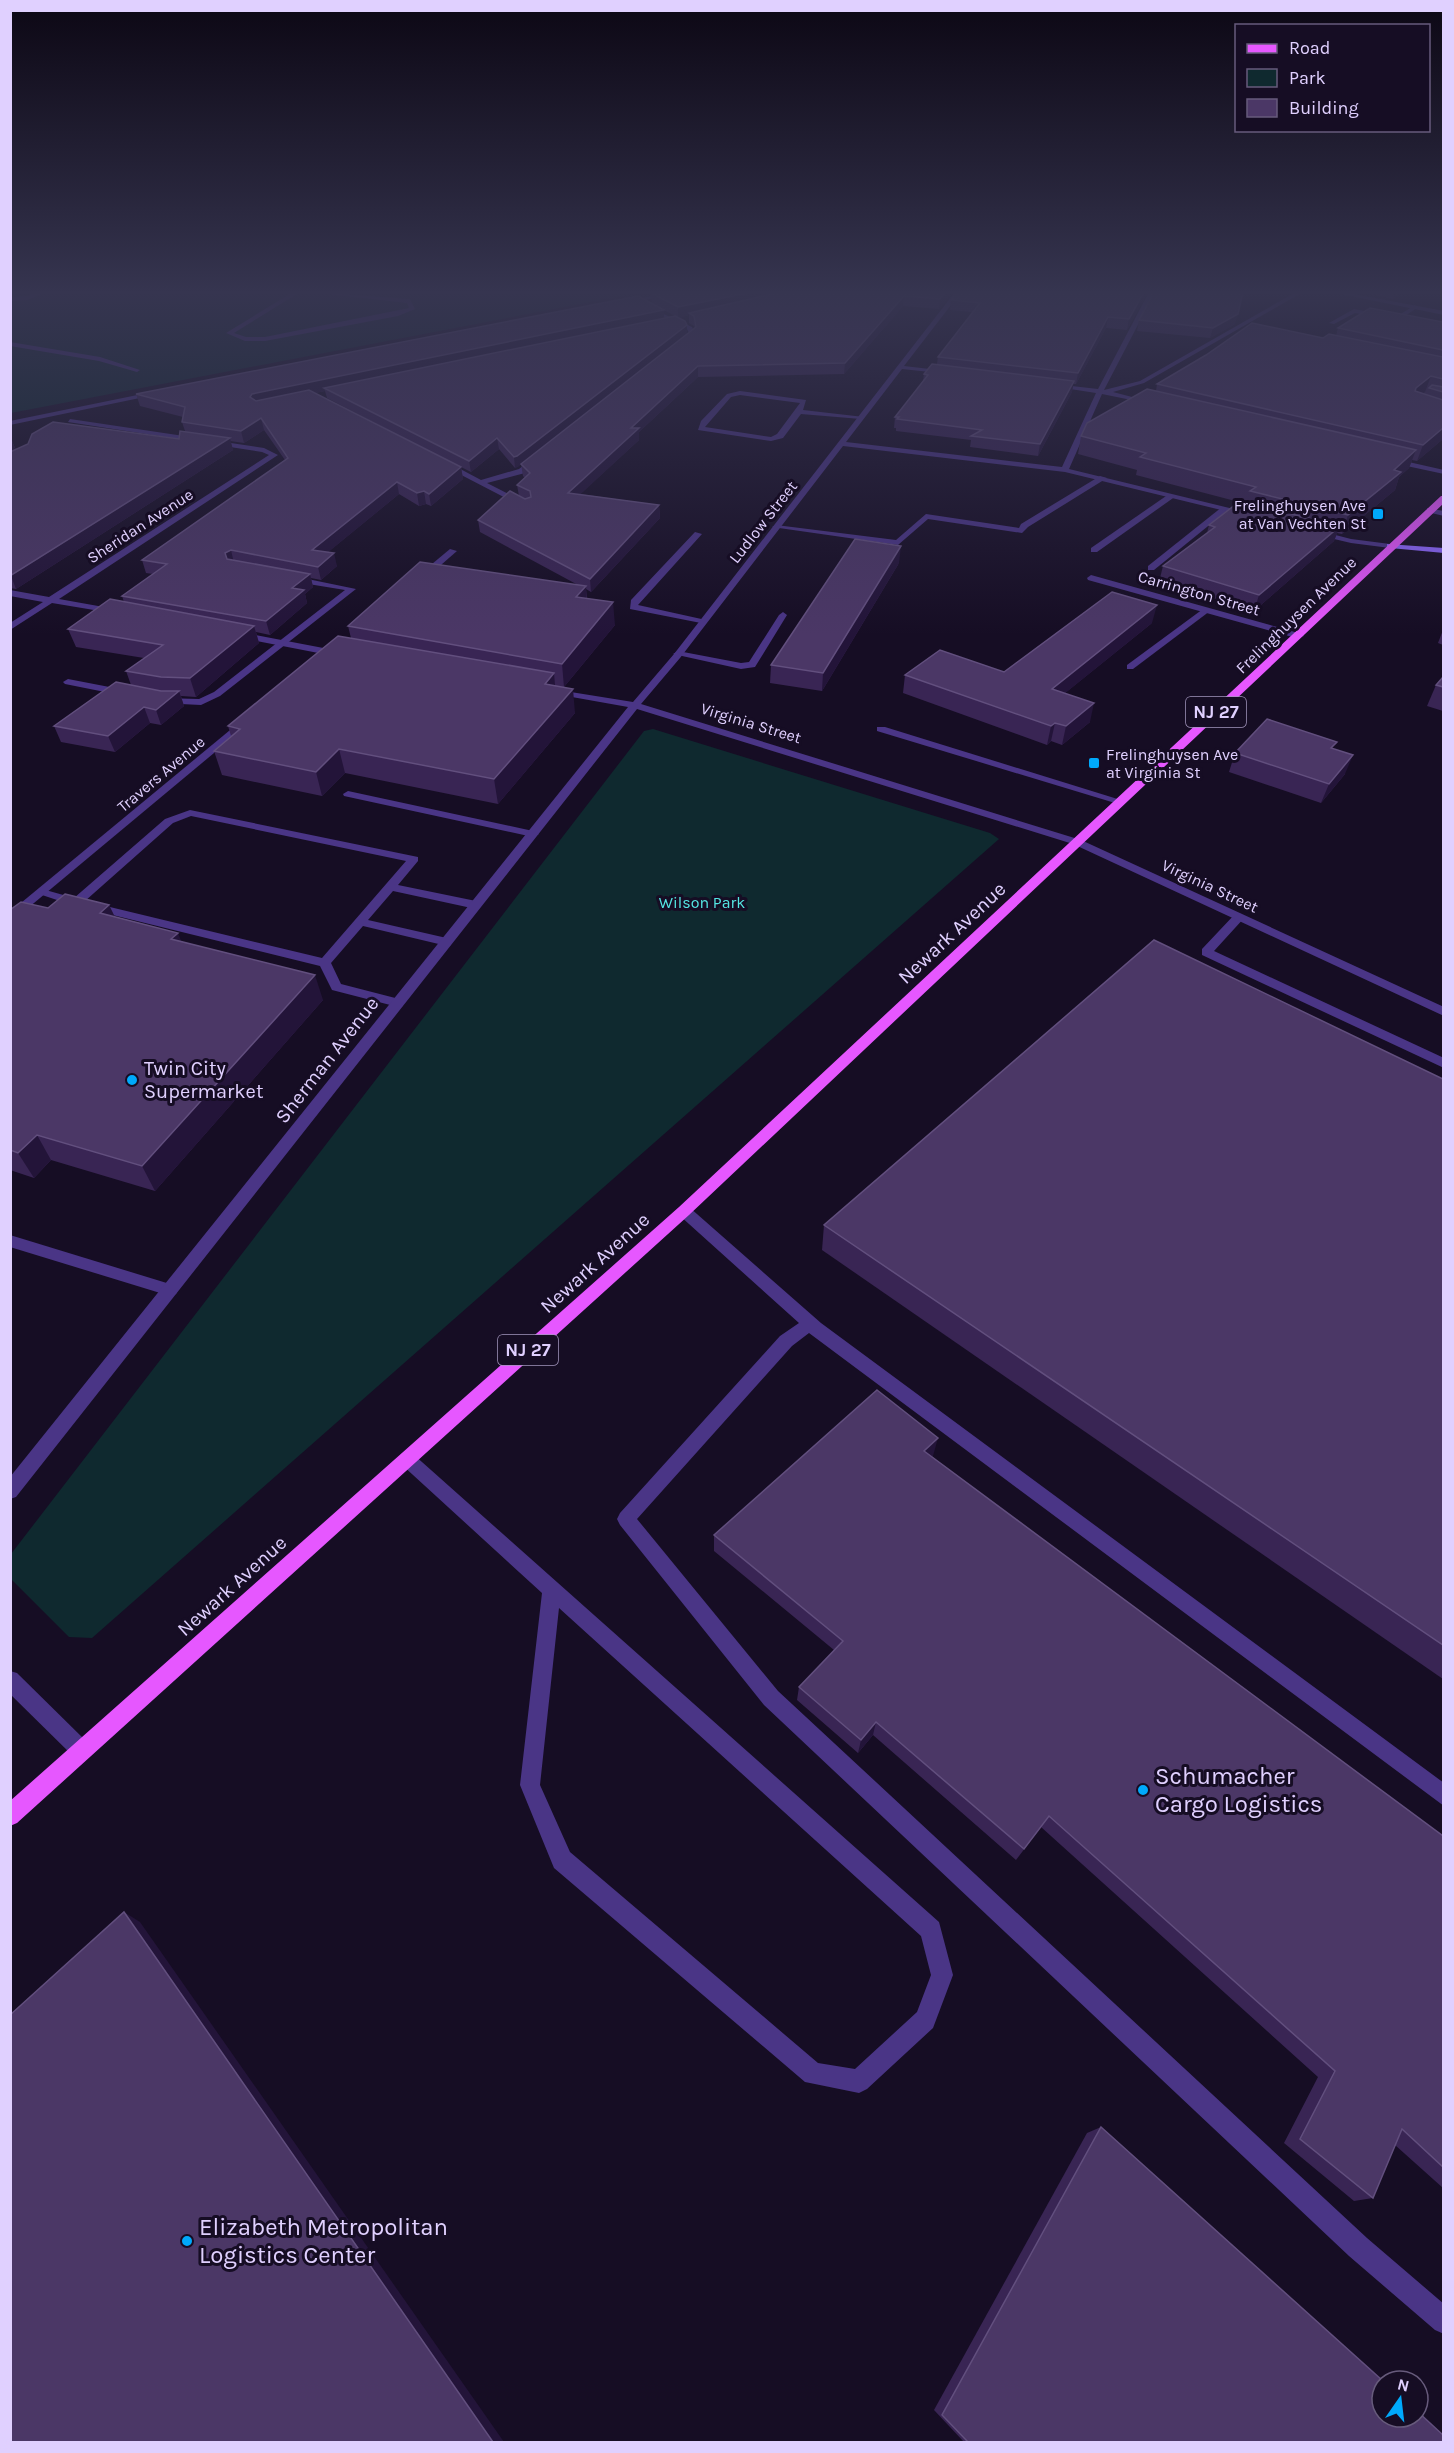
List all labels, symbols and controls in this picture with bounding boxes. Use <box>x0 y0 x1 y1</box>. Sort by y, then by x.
legend <box>1235 24 1430 132</box>
text: Road <box>1289 37 1330 59</box>
text: Park <box>1289 67 1326 89</box>
text: Building <box>1289 97 1359 119</box>
street label: Ludlow Street <box>725 477 801 567</box>
street label: Sheridan Avenue <box>83 485 197 567</box>
place label: Frelinghuysen Ave at Van Vechten St <box>1234 496 1366 533</box>
marker: Frelinghuysen Ave at Van Vechten St <box>1371 507 1385 521</box>
street label: Frelinghuysen Avenue <box>1232 553 1360 677</box>
street label: Carrington Street <box>1136 567 1262 619</box>
road number: NJ 27 <box>1186 697 1246 727</box>
street label: Virginia Street <box>698 699 804 747</box>
street label: Travers Avenue <box>113 732 209 816</box>
place label: Frelinghuysen Ave at Virginia St <box>1106 745 1238 782</box>
marker: Frelinghuysen Ave at Virginia St <box>1087 756 1101 770</box>
street label: Virginia Street <box>1159 855 1261 917</box>
street label: Newark Avenue <box>893 877 1011 989</box>
park label: Wilson Park <box>659 893 745 912</box>
street label: Sherman Avenue <box>271 992 383 1128</box>
place label: Twin City Supermarket <box>144 1057 264 1103</box>
marker: Twin City Supermarket <box>125 1073 139 1087</box>
street label: Newark Avenue <box>536 1208 654 1318</box>
road number: NJ 27 <box>498 1335 558 1365</box>
street label: Newark Avenue <box>173 1531 291 1641</box>
place label: Schumacher Cargo Logistics <box>1155 1762 1322 1818</box>
marker: Schumacher Cargo Logistics <box>1136 1783 1150 1797</box>
place label: Elizabeth Metropolitan Logistics Center <box>199 2213 448 2269</box>
marker: Elizabeth Metropolitan Logistics Center <box>180 2234 194 2248</box>
north arrow <box>1370 2369 1430 2429</box>
text: N <box>1396 2374 1411 2396</box>

